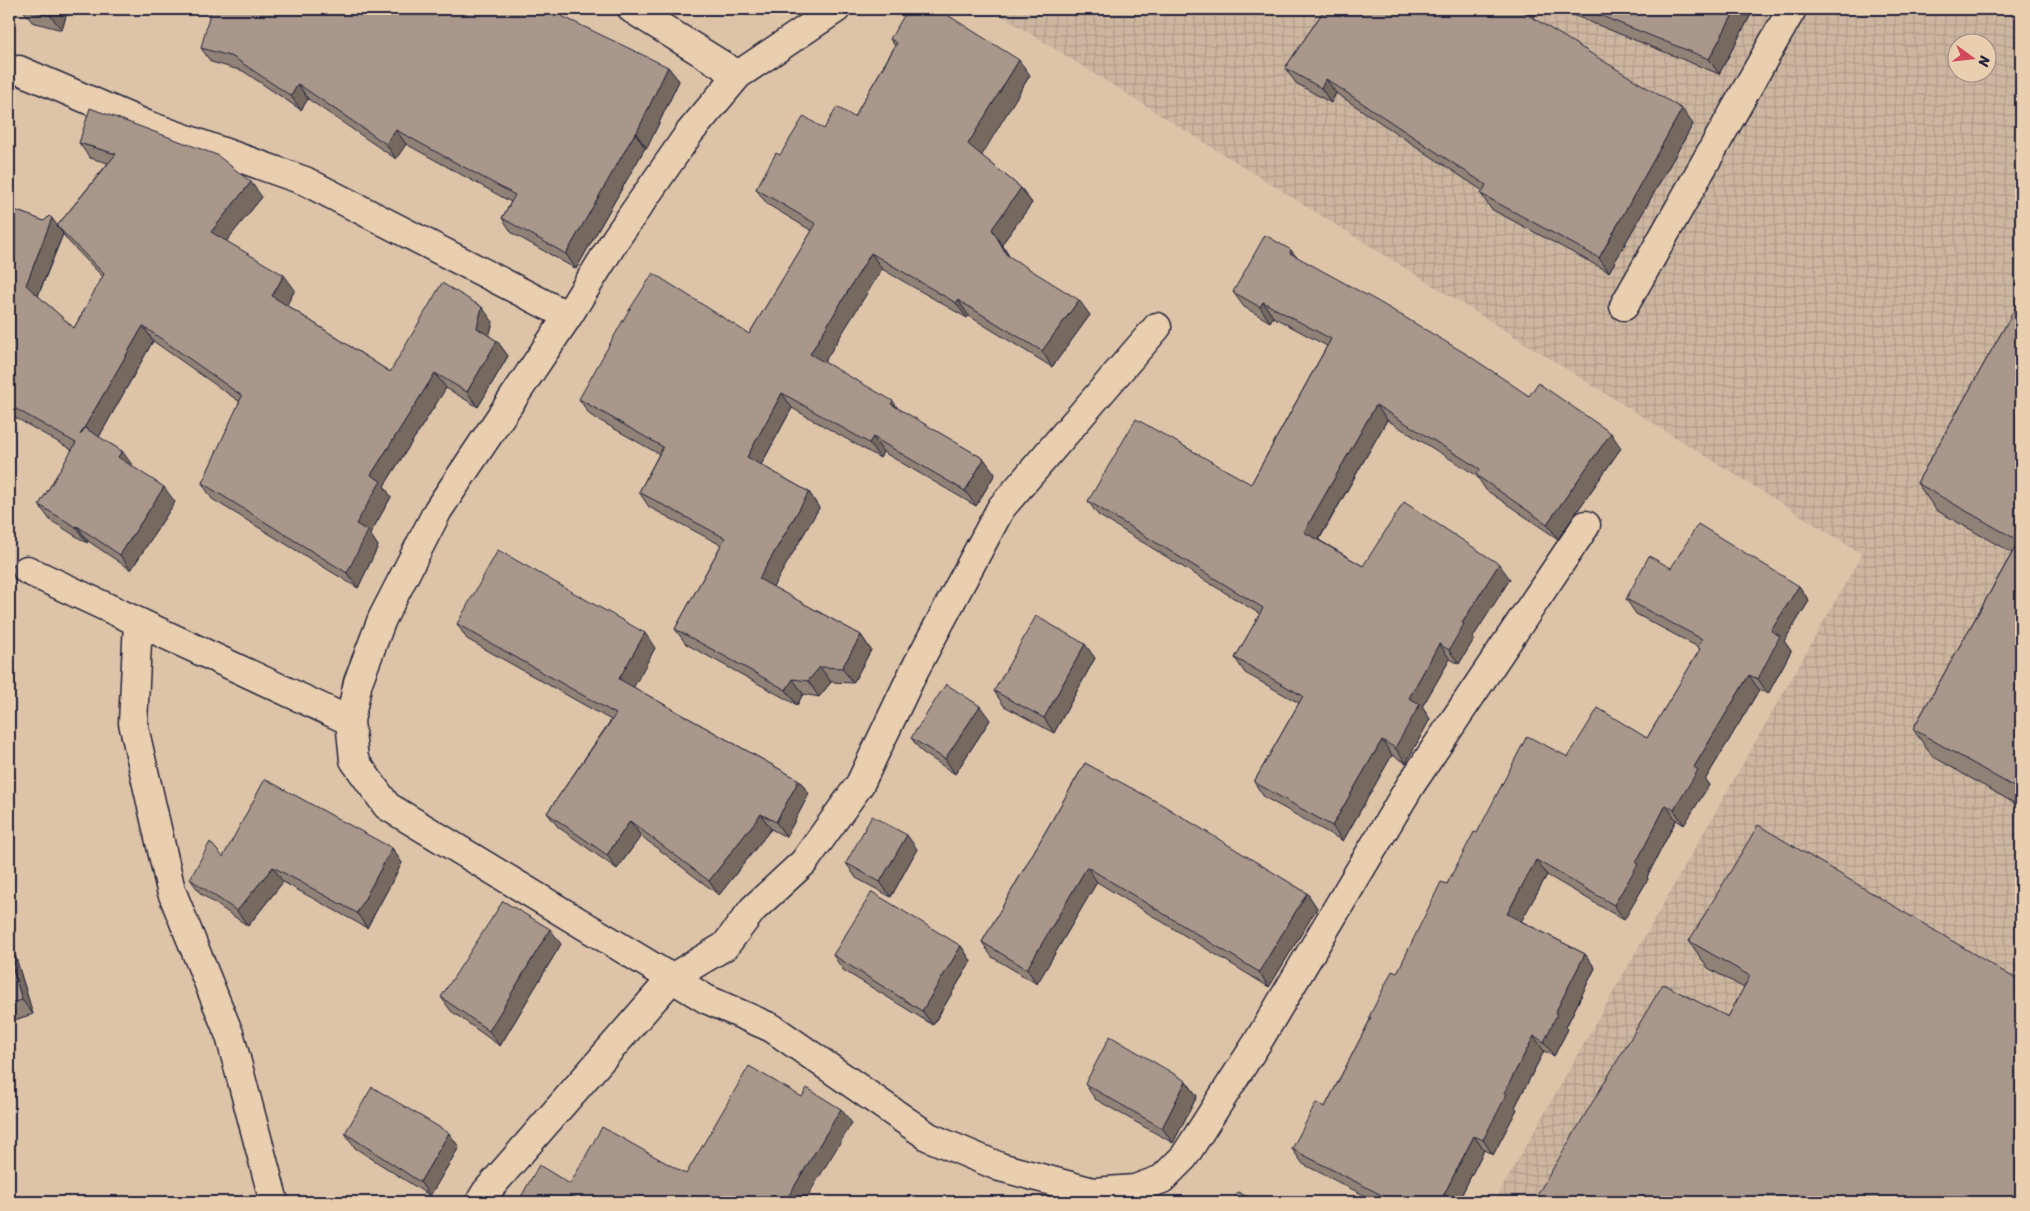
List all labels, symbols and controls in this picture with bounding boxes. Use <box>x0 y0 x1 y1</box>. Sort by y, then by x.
north arrow <box>1948 32 1998 82</box>
text: N <box>1971 52 1998 69</box>

